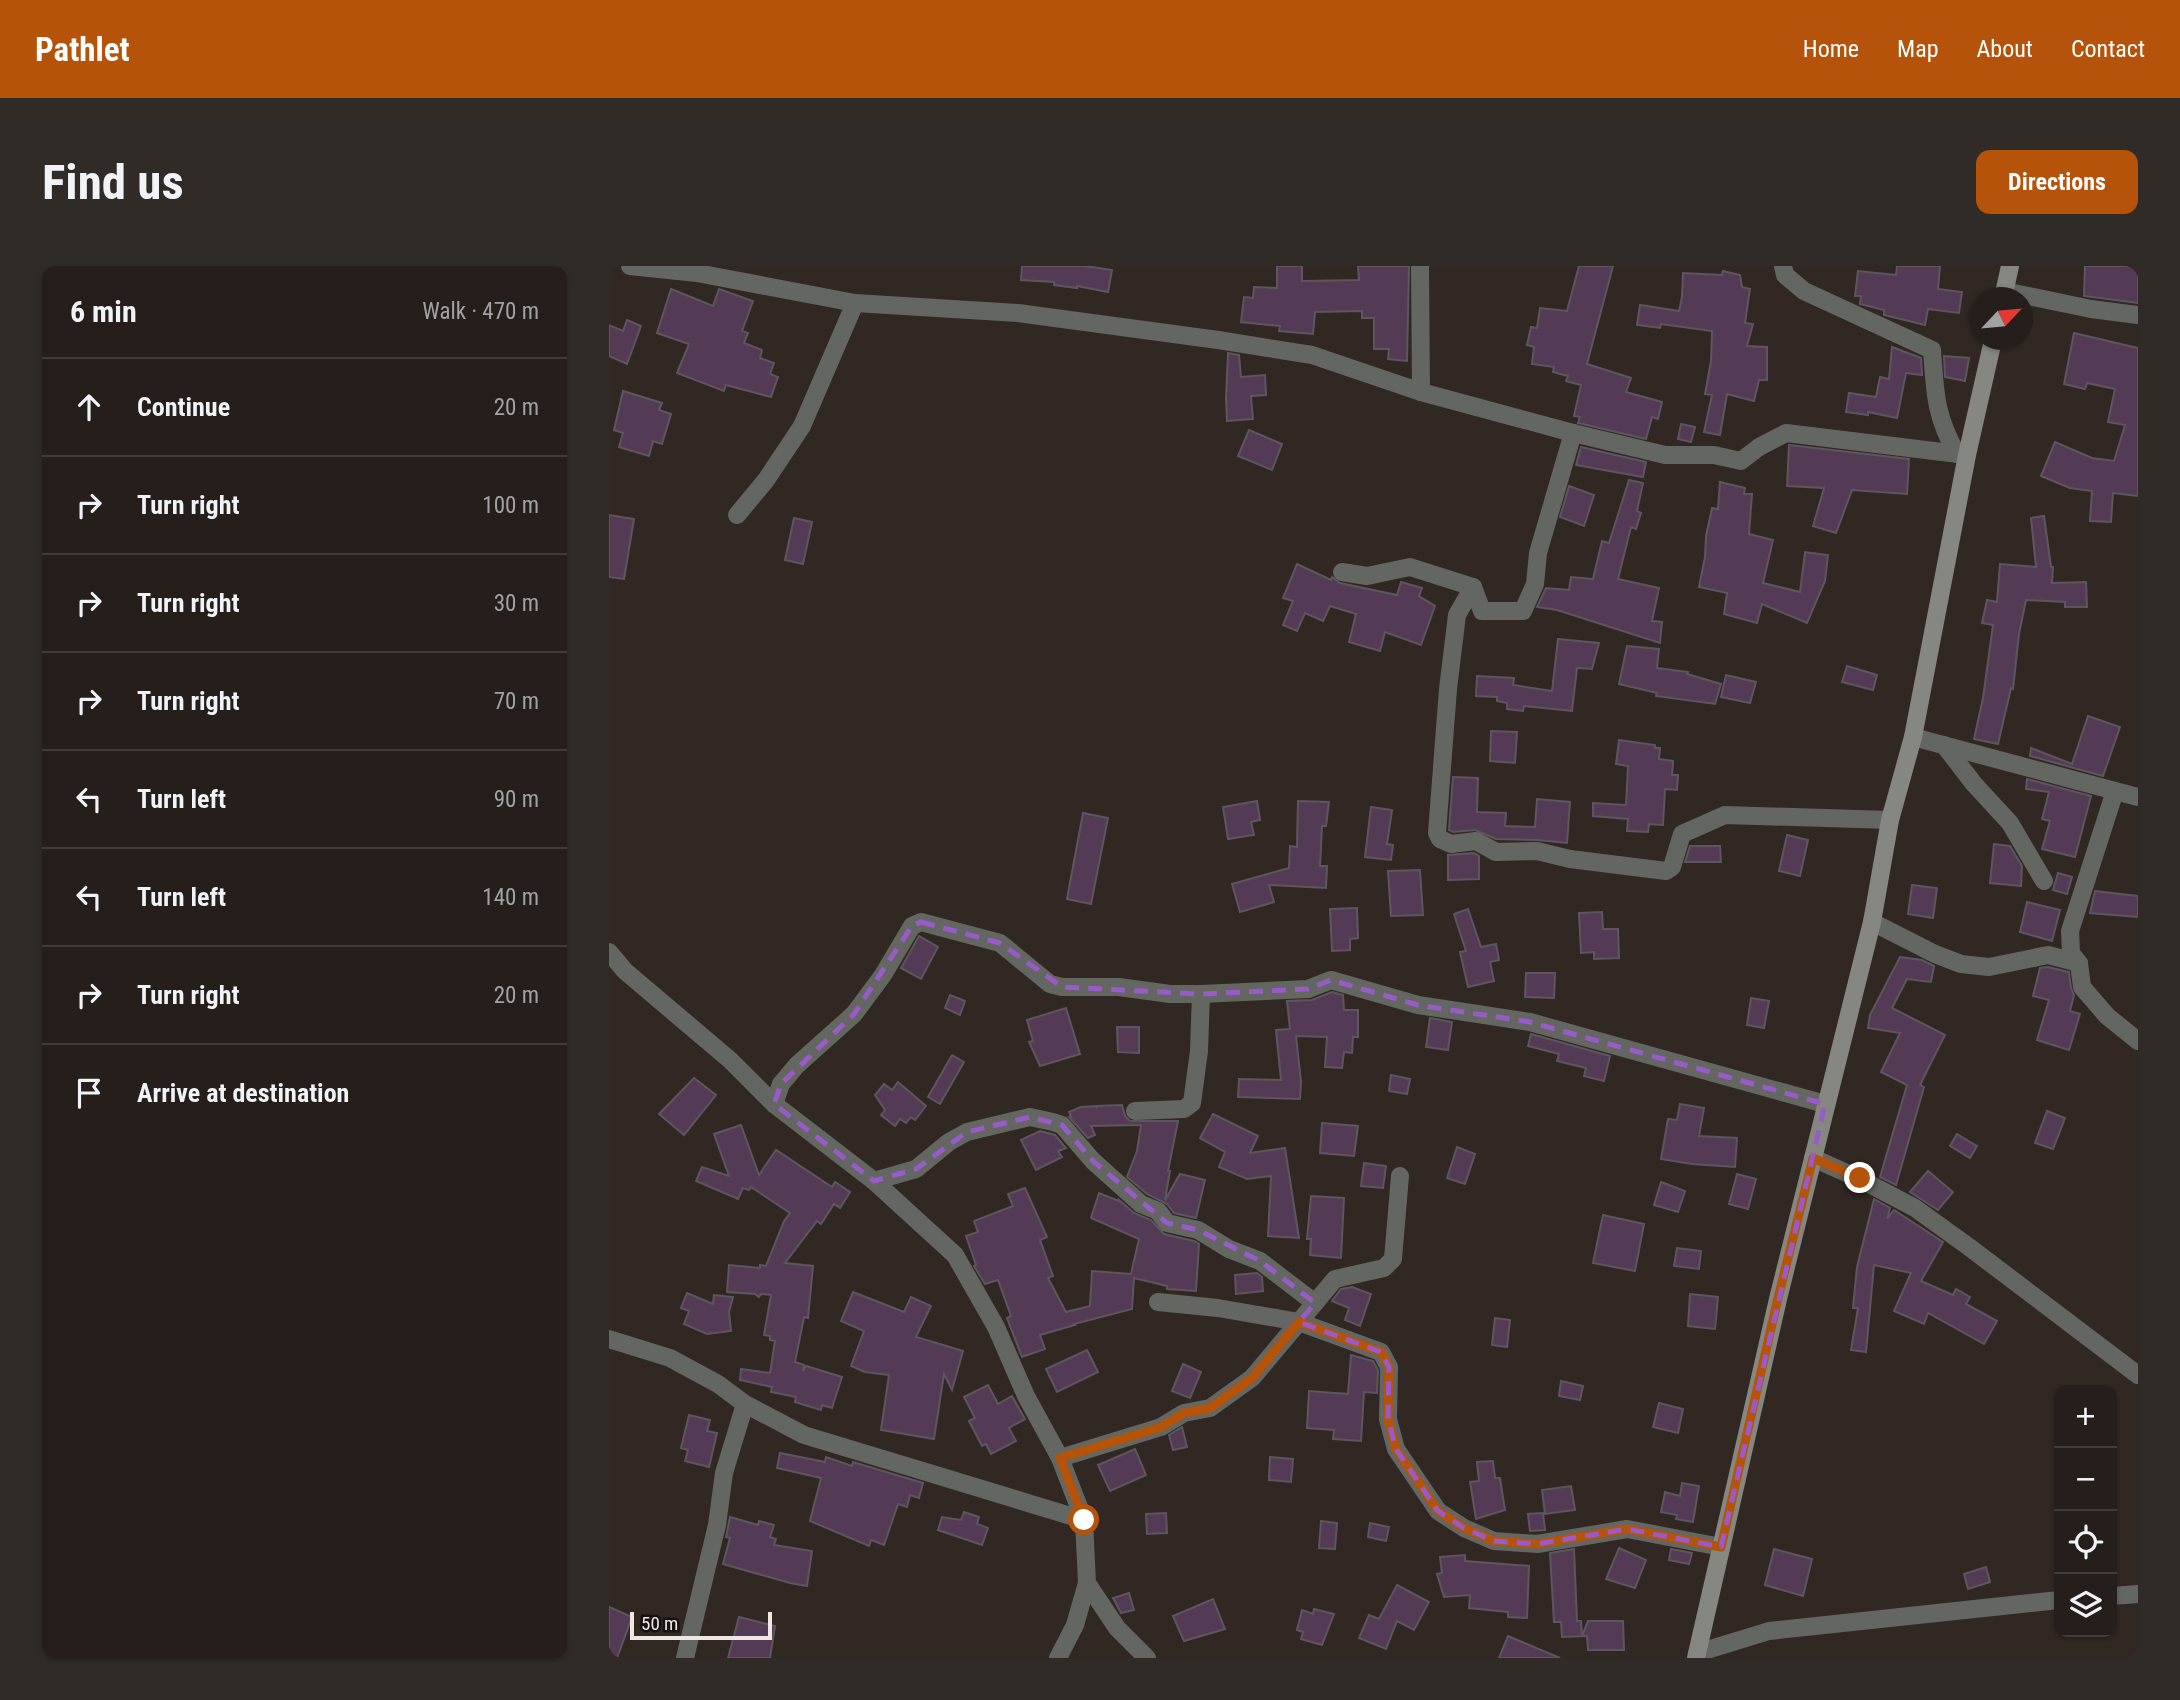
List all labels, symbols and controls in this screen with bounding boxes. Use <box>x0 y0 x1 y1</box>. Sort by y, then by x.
text: Pathlet <box>35 30 130 69</box>
text: Home <box>1803 35 1859 63</box>
text: Map <box>1897 35 1939 63</box>
text: About <box>1977 35 2033 63</box>
text: Contact <box>2071 35 2145 63</box>
button: Directions <box>1976 150 2138 214</box>
text: Find us <box>42 154 184 211</box>
north arrow <box>1970 287 2033 350</box>
text: 6 min <box>70 294 137 329</box>
text: Walk · 470 m <box>422 298 539 325</box>
icon: ahead <box>70 388 108 426</box>
text: Continue <box>137 392 230 422</box>
text: 20 m <box>494 394 539 421</box>
icon: right <box>70 486 108 524</box>
text: Turn right <box>137 490 239 520</box>
text: 100 m <box>482 492 539 519</box>
icon: right <box>70 584 108 622</box>
text: Turn right <box>137 588 239 618</box>
text: 30 m <box>494 590 539 617</box>
icon: right <box>70 682 108 720</box>
text: Turn right <box>137 686 239 716</box>
text: 70 m <box>494 688 539 715</box>
icon: left <box>70 780 108 818</box>
text: Turn left <box>137 784 226 814</box>
text: 90 m <box>494 786 539 813</box>
icon: left <box>70 878 108 916</box>
text: Turn left <box>137 882 226 912</box>
text: 140 m <box>482 884 539 911</box>
icon: right <box>70 976 108 1014</box>
text: Turn right <box>137 980 239 1010</box>
text: 20 m <box>494 982 539 1009</box>
icon: arrive <box>70 1074 108 1112</box>
text: Arrive at destination <box>137 1078 349 1108</box>
route end <box>1844 1162 1875 1193</box>
map controls <box>2054 1385 2117 1637</box>
button: + <box>2054 1385 2117 1448</box>
button: − <box>2054 1448 2117 1511</box>
route start <box>1068 1504 1099 1535</box>
button: locate <box>2054 1511 2117 1574</box>
button: layers <box>2054 1574 2117 1637</box>
scale bar <box>630 1609 772 1641</box>
text: 50 m <box>641 1612 678 1635</box>

